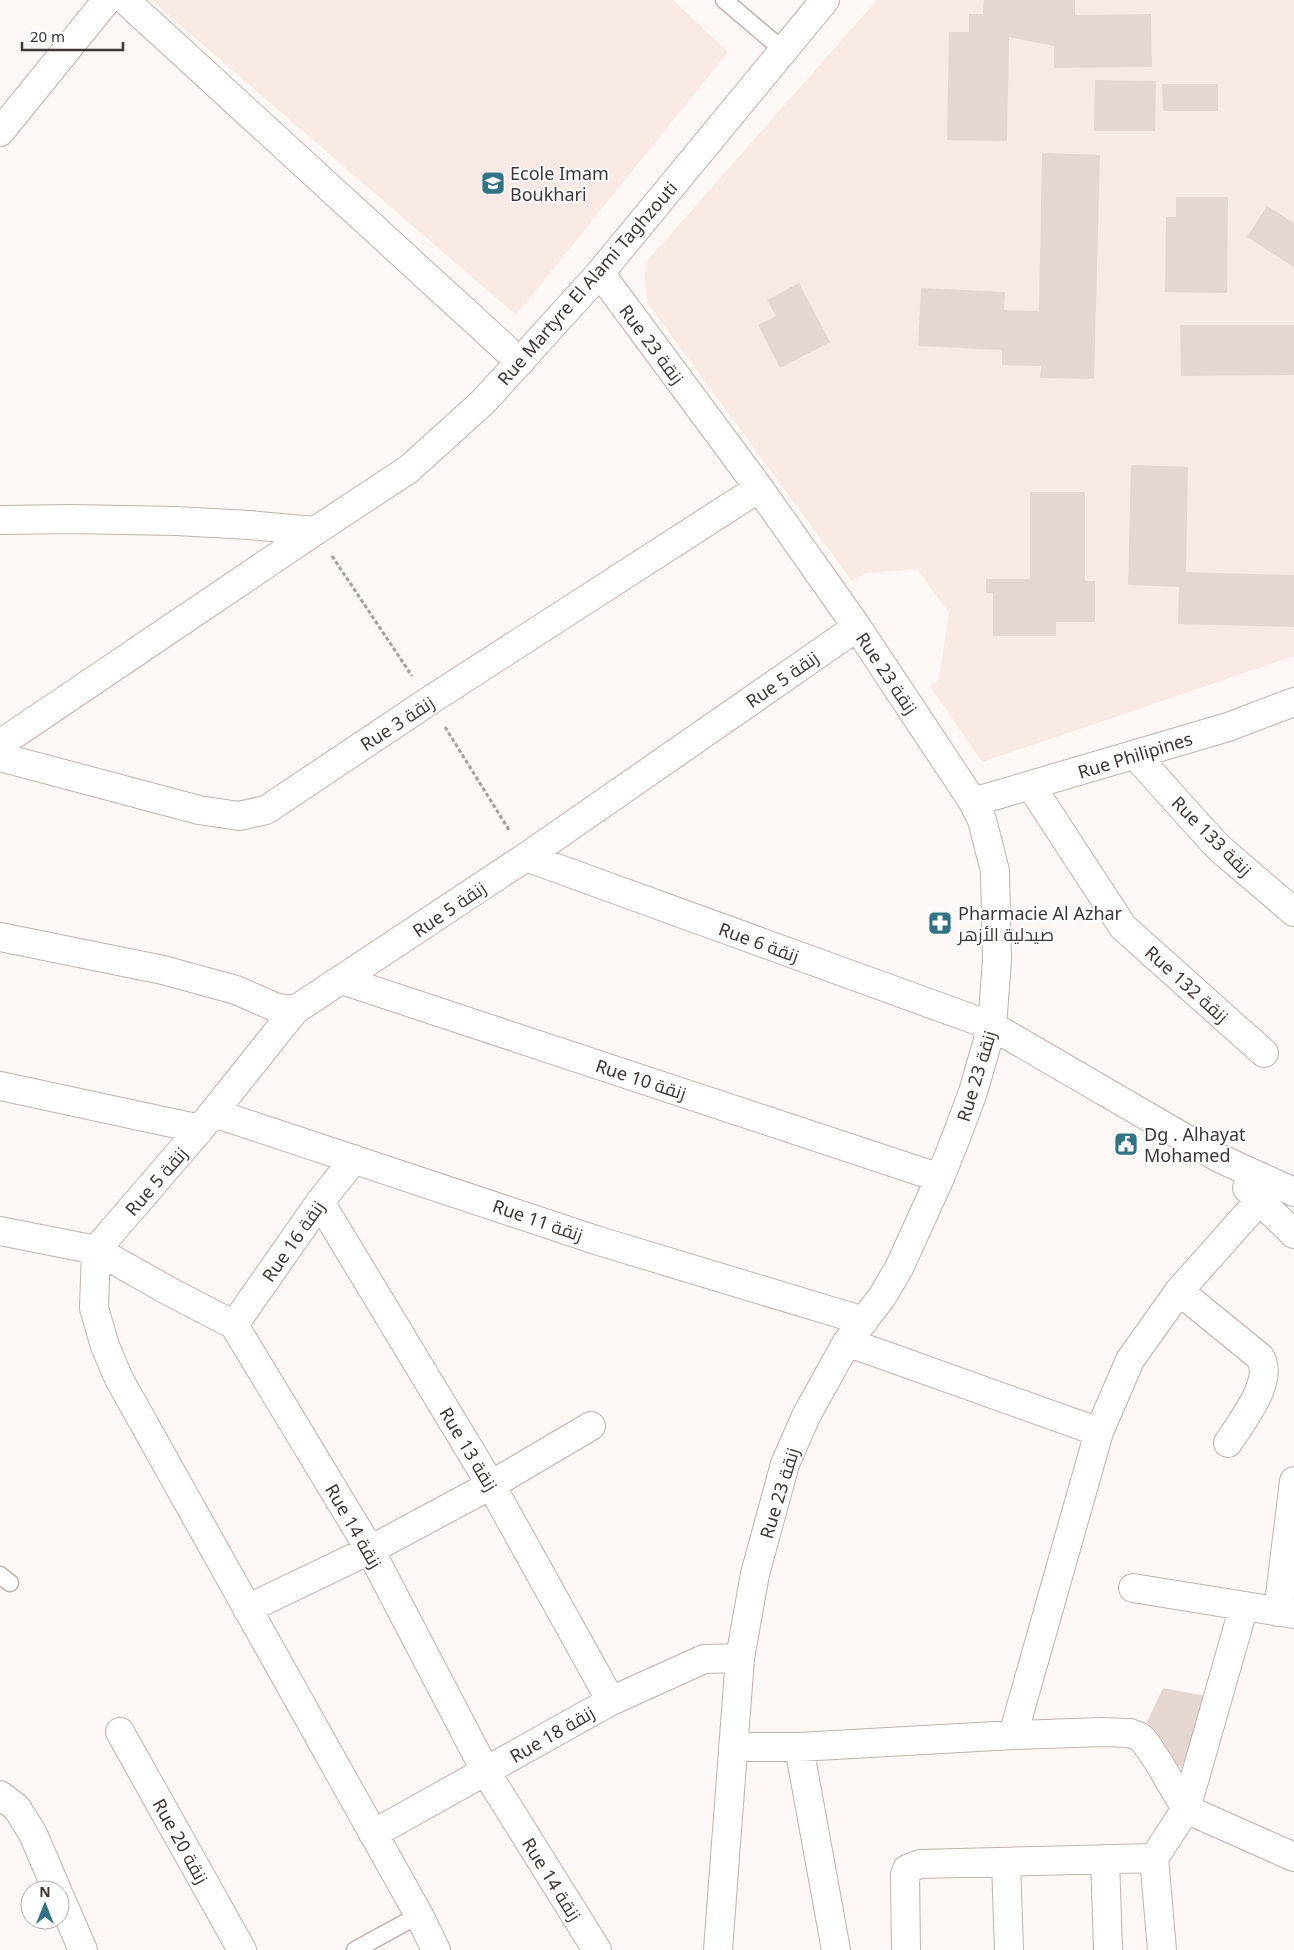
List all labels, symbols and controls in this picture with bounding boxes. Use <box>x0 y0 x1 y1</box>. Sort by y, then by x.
scale bar <box>22 20 124 52</box>
text: 20 m <box>30 26 65 46</box>
place label: Ecole Imam Boukhari <box>510 161 609 206</box>
school or university icon: Ecole Imam Boukhari <box>480 170 506 196</box>
street label: Rue Martyre El Alami Taghzouti <box>492 176 682 390</box>
street label: Rue 23 زنقة <box>614 299 690 389</box>
street label: Rue 23 زنقة <box>851 627 923 719</box>
street label: Rue 5 زنقة <box>741 645 823 713</box>
street label: Rue 3 زنقة <box>355 690 439 756</box>
street label: Rue Philipines <box>1075 726 1195 784</box>
street label: Rue 133 زنقة <box>1167 791 1257 881</box>
street label: Rue 5 زنقة <box>408 876 490 942</box>
place label: Pharmacie Al Azhar صيدلية الأزهر <box>957 901 1123 946</box>
pharmacy icon: Pharmacie Al Azhar صيدلية الأزهر <box>927 910 953 936</box>
street label: Rue 6 زنقة <box>716 916 802 968</box>
street label: Rue 132 زنقة <box>1140 940 1234 1028</box>
street label: Rue 23 زنقة <box>951 1028 1001 1124</box>
street label: Rue 10 زنقة <box>593 1053 689 1105</box>
place label: Dg . Alhayat Mohamed <box>1144 1122 1246 1167</box>
public building icon: Dg . Alhayat Mohamed <box>1113 1131 1139 1157</box>
street label: Rue 5 زنقة <box>120 1142 192 1220</box>
street label: Rue 11 زنقة <box>490 1193 586 1247</box>
street label: Rue 16 زنقة <box>256 1196 330 1286</box>
street label: Rue 13 زنقة <box>435 1403 503 1495</box>
street label: Rue 23 زنقة <box>754 1445 804 1541</box>
street label: Rue 14 زنقة <box>320 1479 388 1573</box>
street label: Rue 18 زنقة <box>505 1700 599 1768</box>
street label: Rue 20 زنقة <box>148 1794 214 1888</box>
street label: Rue 14 زنقة <box>517 1833 587 1925</box>
north arrow <box>20 1880 70 1930</box>
text: N <box>39 1882 51 1901</box>

